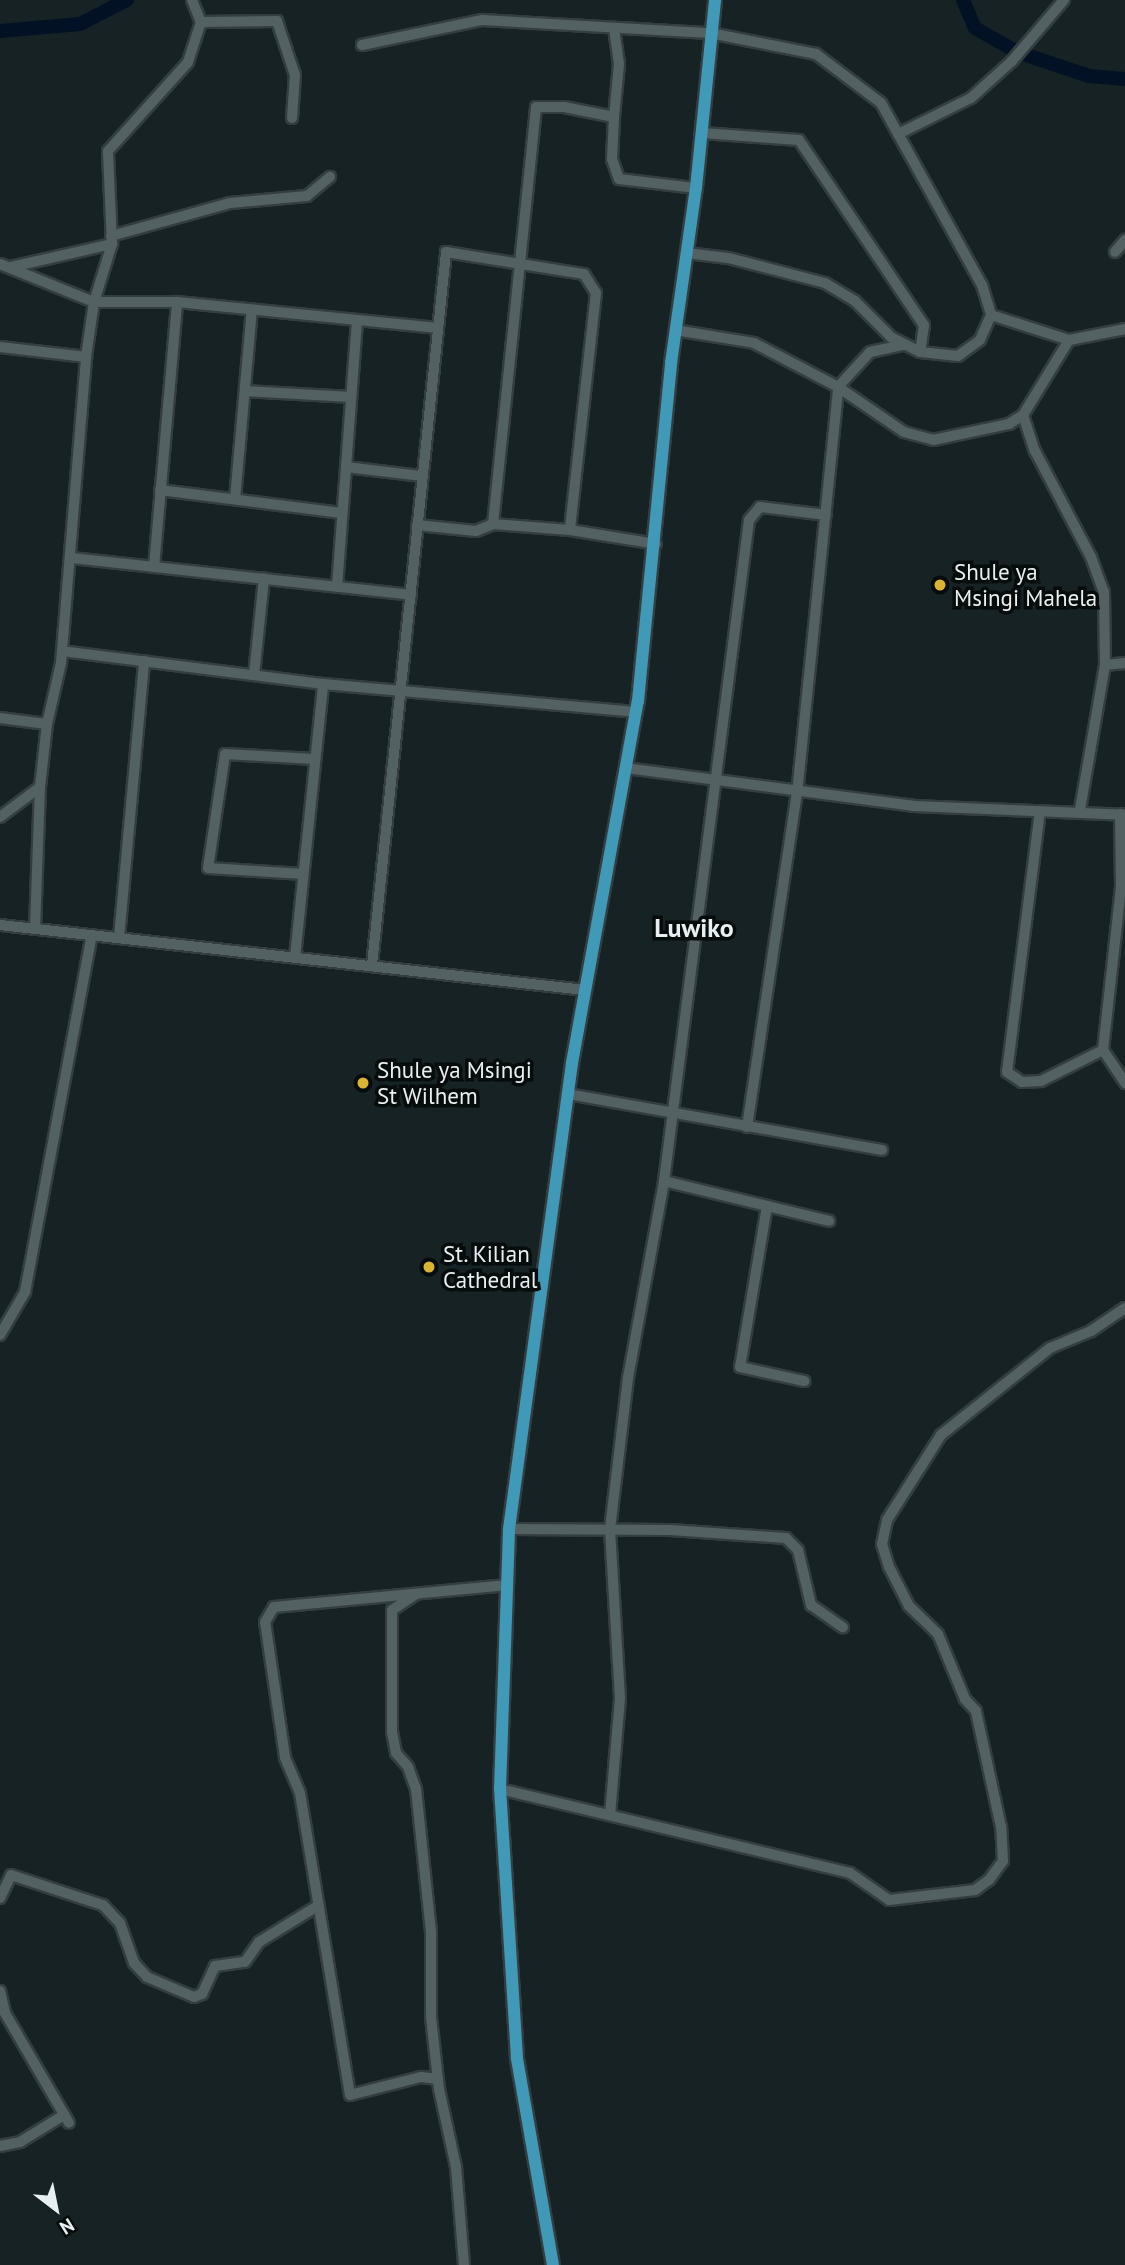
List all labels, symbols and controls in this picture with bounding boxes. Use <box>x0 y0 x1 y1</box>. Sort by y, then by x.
place label: Shule ya Msingi Mahela <box>954 558 1097 612</box>
marker: Shule ya Msingi Mahela <box>932 577 948 593</box>
district label: Luwiko <box>654 912 734 944</box>
place label: Shule ya Msingi St Wilhem <box>377 1056 532 1110</box>
marker: Shule ya Msingi St Wilhem <box>355 1075 371 1091</box>
place label: St. Kilian Cathedral <box>443 1240 538 1294</box>
marker: St. Kilian Cathedral <box>421 1259 437 1275</box>
north arrow <box>21 2174 91 2244</box>
text: N <box>55 2213 79 2240</box>

